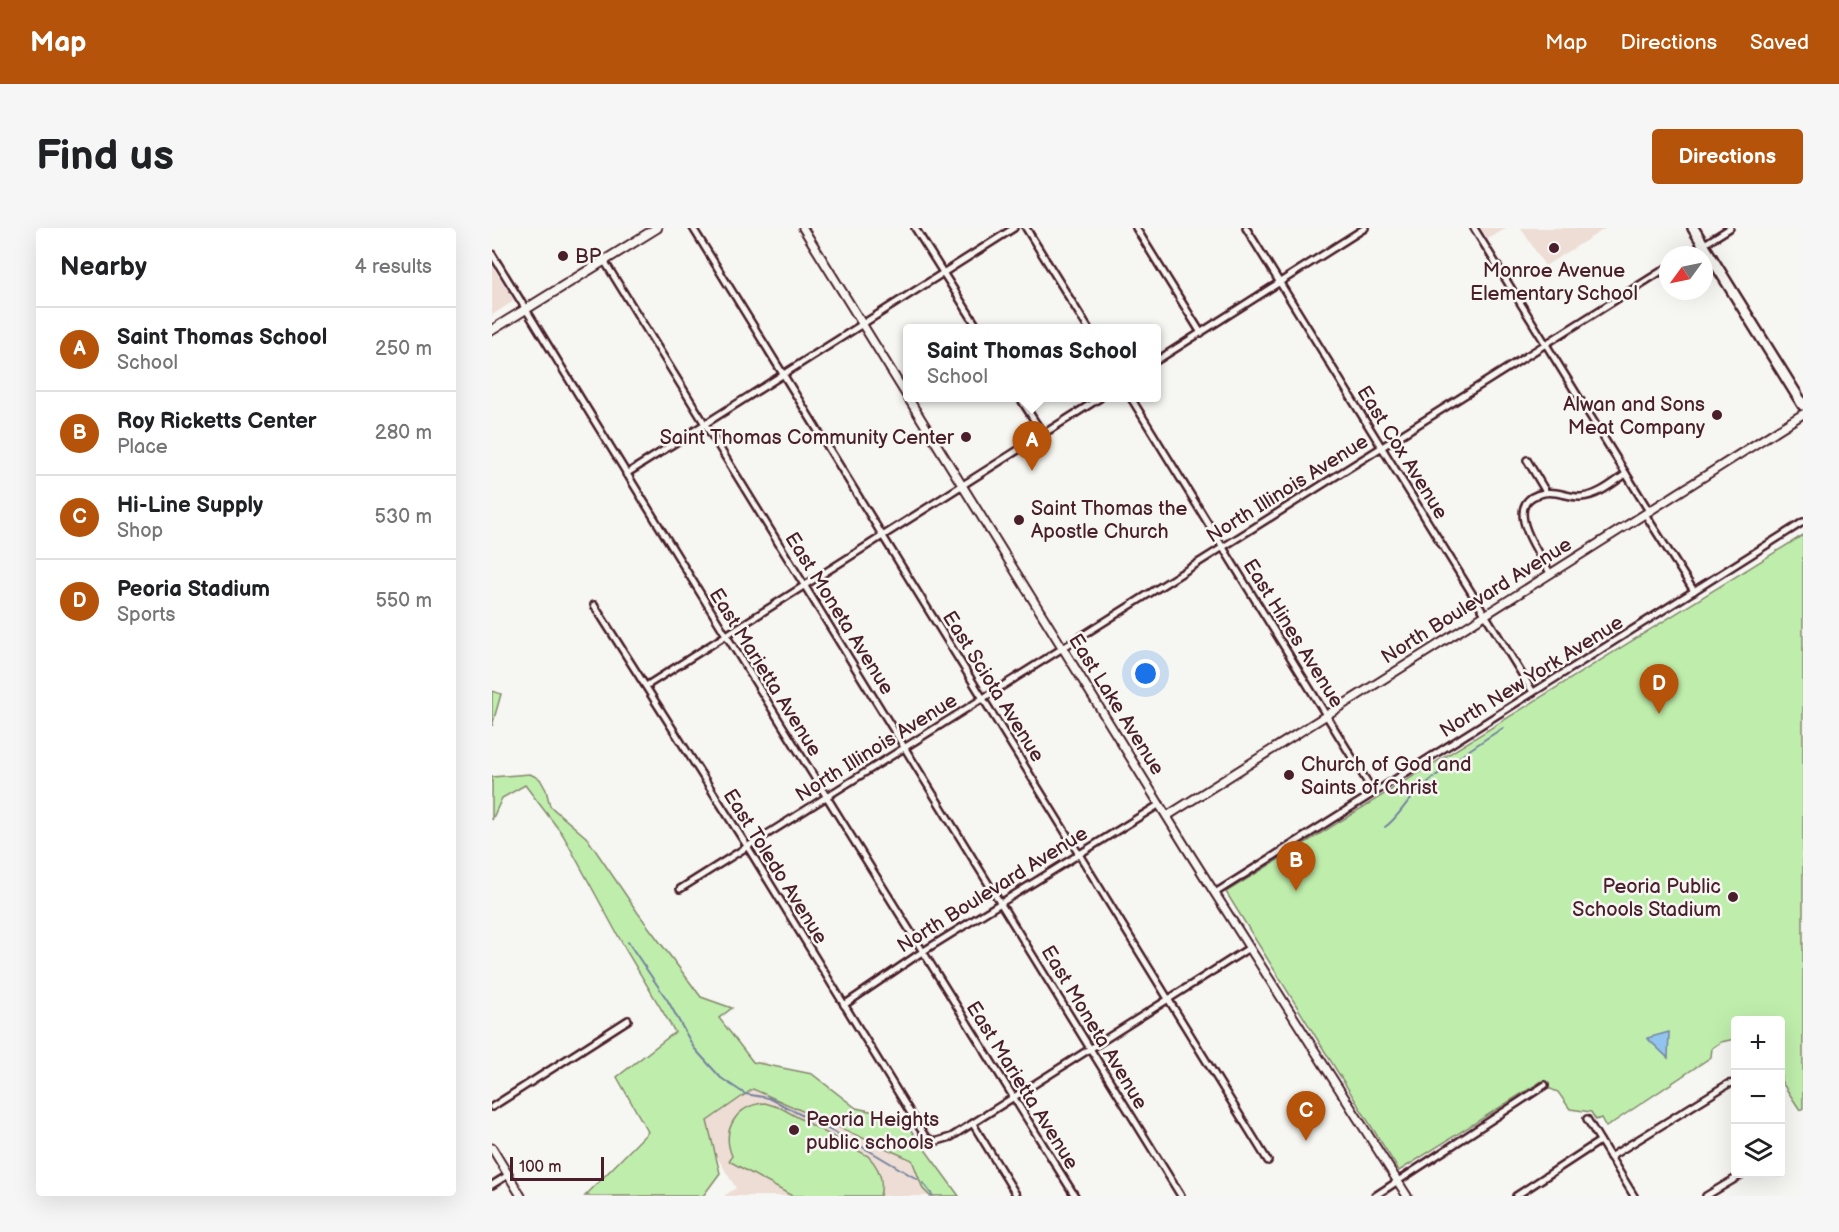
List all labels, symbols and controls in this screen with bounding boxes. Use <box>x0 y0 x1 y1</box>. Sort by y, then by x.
text: Map <box>30 26 86 59</box>
text: Map <box>1545 30 1588 55</box>
text: Directions <box>1621 30 1717 55</box>
text: Saved <box>1750 30 1809 55</box>
button: Directions <box>1652 129 1803 184</box>
text: Find us <box>36 131 174 182</box>
marker: Monroe Avenue Elementary School <box>1547 241 1561 255</box>
place label: BP <box>575 245 602 269</box>
north arrow <box>1659 246 1713 300</box>
marker: BP <box>556 249 570 263</box>
text: Nearby <box>60 252 147 283</box>
text: 4 results <box>354 255 432 279</box>
place label: Monroe Avenue Elementary School <box>1470 259 1638 306</box>
text: Saint Thomas School <box>117 324 327 351</box>
popup <box>903 324 1161 402</box>
text: A <box>73 337 86 361</box>
text: 250 m <box>375 337 432 361</box>
text: Saint Thomas School <box>927 338 1137 365</box>
text: School <box>117 351 178 375</box>
text: School <box>927 365 988 389</box>
street label: East Cox Avenue <box>1351 381 1453 524</box>
place label: Alwan and Sons Meat Company <box>1563 393 1705 440</box>
text: Roy Ricketts Center <box>117 408 317 435</box>
marker: Alwan and Sons Meat Company <box>1710 408 1724 422</box>
text: B <box>72 421 87 445</box>
text: 280 m <box>375 421 432 445</box>
pin: A <box>1012 422 1052 471</box>
place label: Saint Thomas Community Center <box>660 426 955 450</box>
street label: North Illinois Avenue <box>1202 429 1373 548</box>
marker: Saint Thomas Community Center <box>959 430 973 444</box>
text: Place <box>117 435 168 459</box>
text: Hi-Line Supply <box>117 492 263 519</box>
place label: Saint Thomas the Apostle Church <box>1031 497 1188 544</box>
text: C <box>72 505 87 529</box>
text: 530 m <box>375 505 432 529</box>
marker: Saint Thomas the Apostle Church <box>1012 513 1026 527</box>
text: Shop <box>117 519 163 543</box>
street label: East Moneta Avenue <box>779 528 899 699</box>
street label: North Boulevard Avenue <box>1377 532 1576 669</box>
street label: East Hines Avenue <box>1238 555 1349 712</box>
text: Peoria Stadium <box>117 576 270 603</box>
street label: East Marietta Avenue <box>704 584 827 761</box>
text: D <box>73 589 86 613</box>
text: 550 m <box>375 589 432 613</box>
text: Sports <box>117 603 175 627</box>
street label: East Sciota Avenue <box>937 607 1049 767</box>
street label: North New York Avenue <box>1435 610 1628 743</box>
street label: East Lake Avenue <box>1063 629 1169 780</box>
your location <box>1131 659 1160 688</box>
pin: D <box>1640 664 1678 714</box>
street label: North Illinois Avenue <box>791 688 962 807</box>
place label: Church of God and Saints of Christ <box>1301 753 1471 800</box>
marker: Church of God and Saints of Christ <box>1282 768 1296 782</box>
street label: East Toledo Avenue <box>718 785 833 949</box>
street label: North Boulevard Avenue <box>893 821 1092 958</box>
pin: B <box>1276 842 1316 891</box>
place label: Peoria Public Schools Stadium <box>1572 875 1721 922</box>
marker: Peoria Public Schools Stadium <box>1726 890 1740 904</box>
street label: East Moneta Avenue <box>1036 941 1153 1114</box>
street label: East Marietta Avenue <box>961 997 1084 1174</box>
map controls <box>1731 1016 1785 1178</box>
button: + <box>1731 1016 1785 1070</box>
button: − <box>1731 1070 1785 1124</box>
pin: C <box>1286 1092 1326 1141</box>
place label: Peoria Heights public schools <box>806 1108 939 1155</box>
marker: Peoria Heights public schools <box>787 1123 801 1137</box>
button: layers <box>1731 1124 1785 1178</box>
scale bar <box>510 1154 604 1182</box>
text: 100 m <box>519 1158 562 1177</box>

